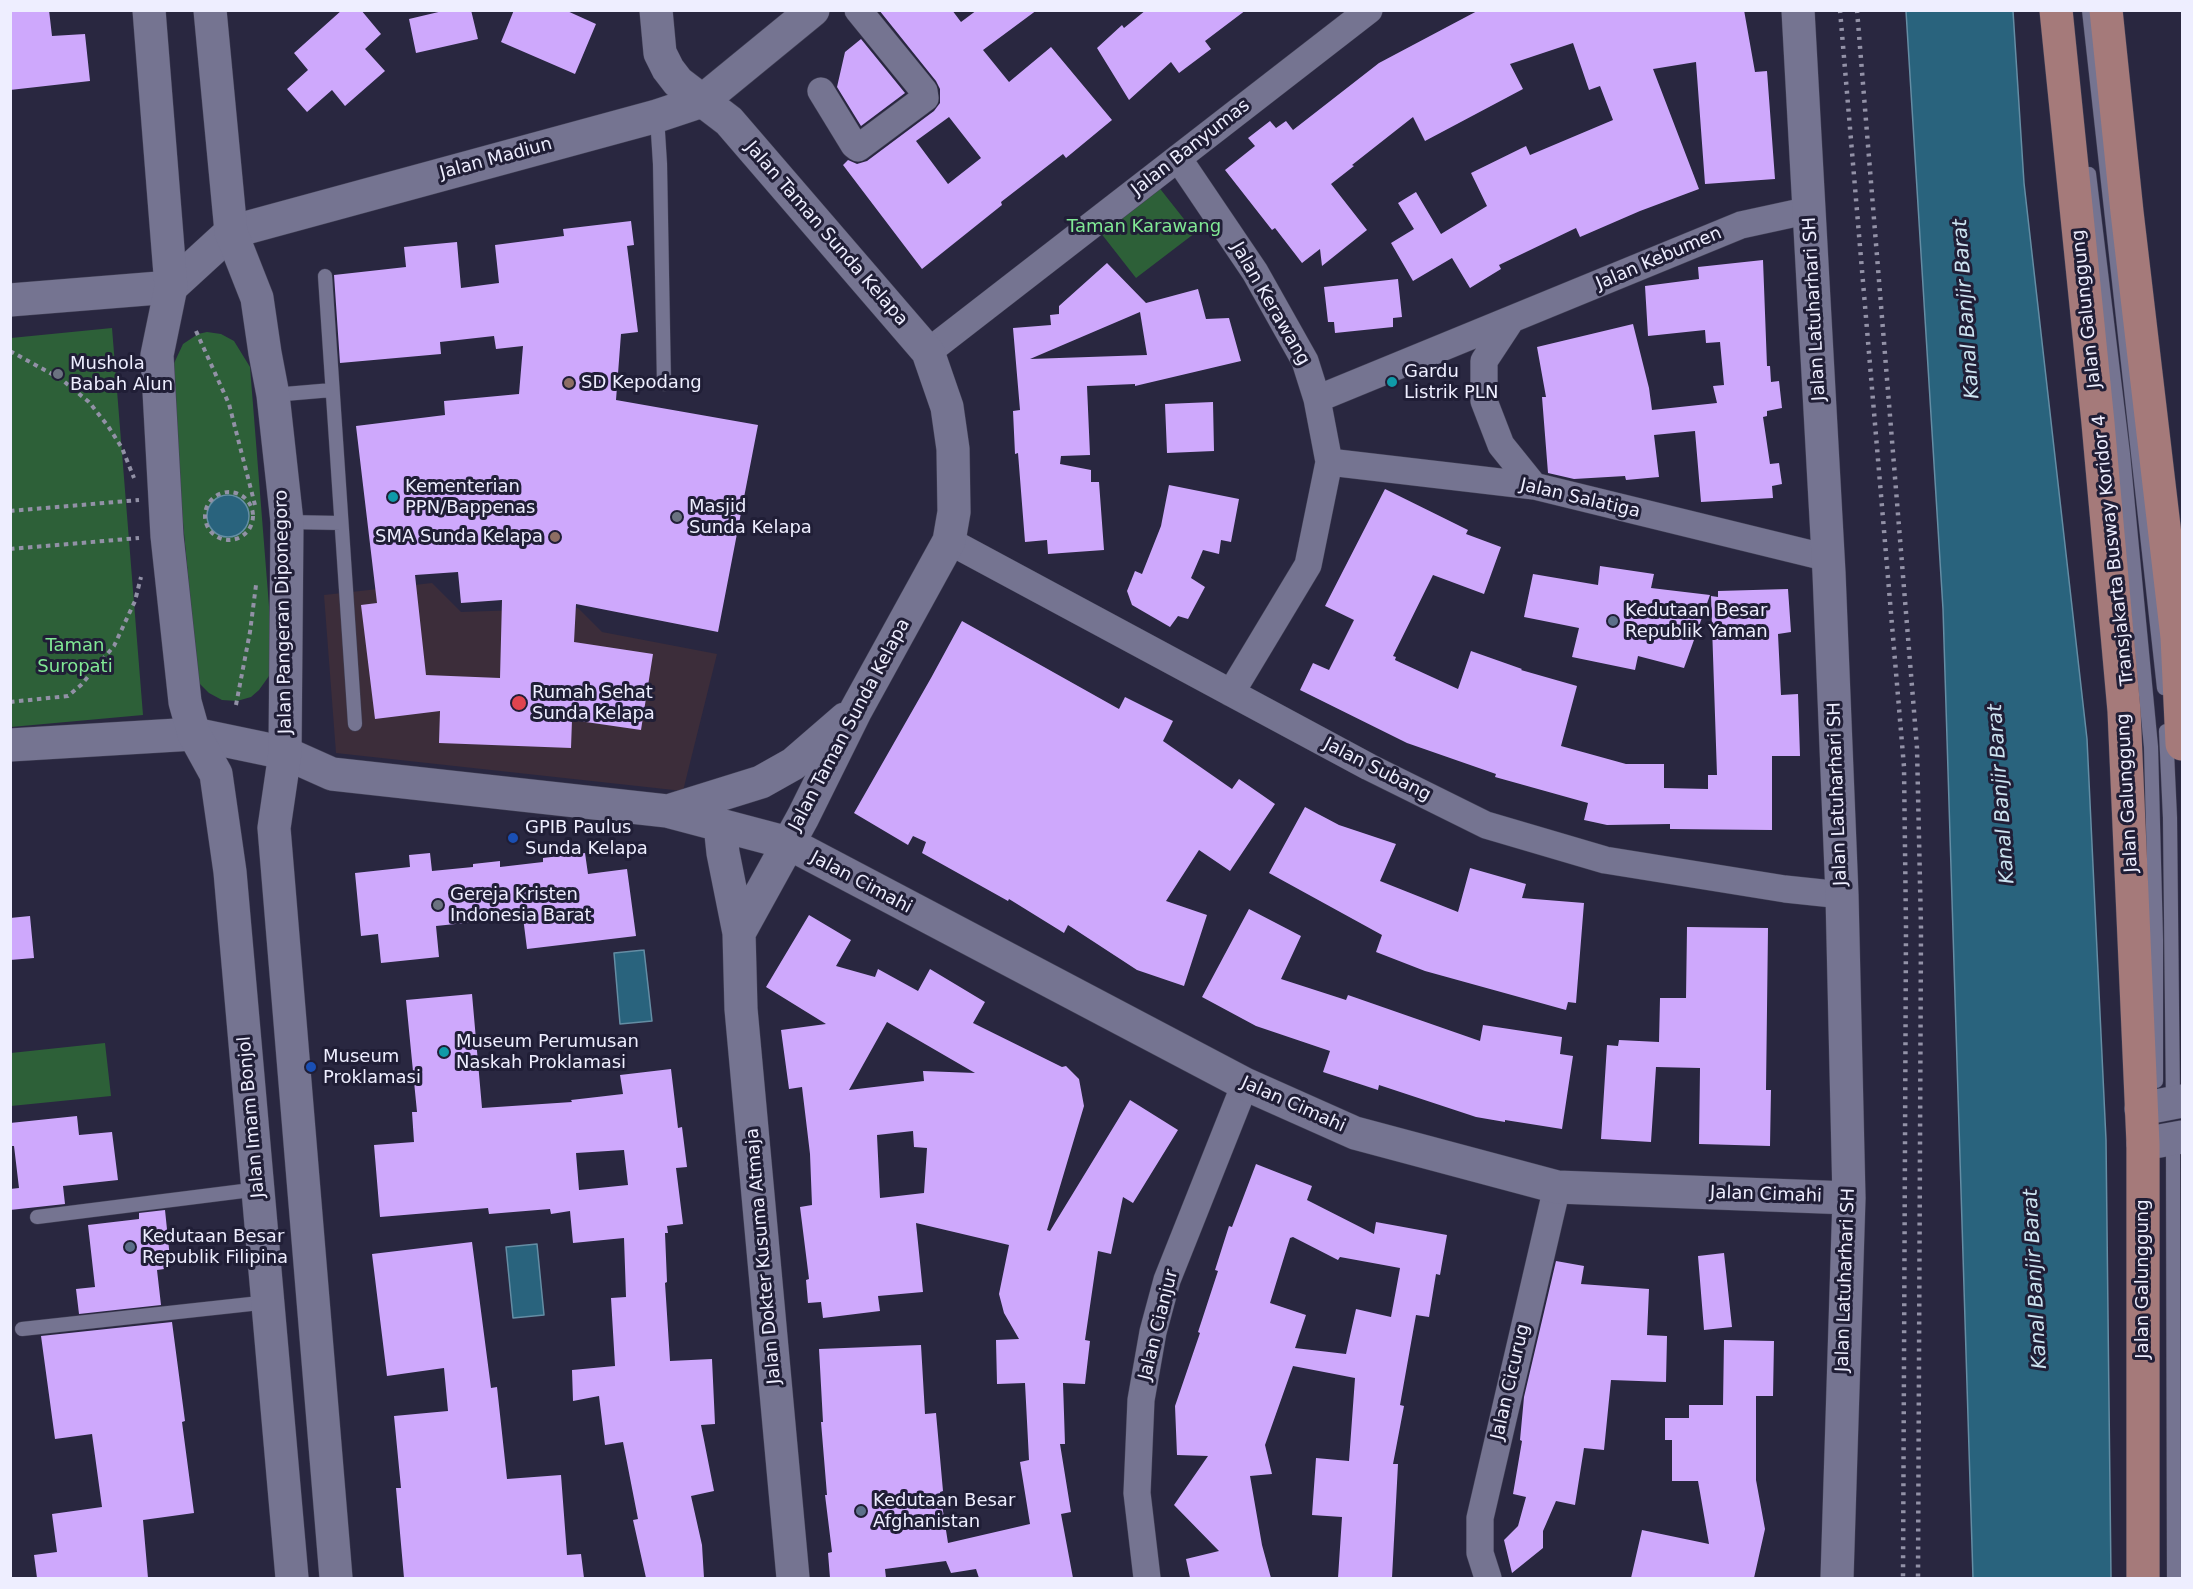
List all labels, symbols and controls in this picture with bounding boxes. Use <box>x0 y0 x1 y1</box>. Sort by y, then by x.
street label: Jalan Banyumas <box>1127 95 1255 201</box>
street label: Jalan Madiun <box>438 134 554 184</box>
street label: Jalan Taman Sunda Kelapa <box>740 137 912 331</box>
park label: Taman Karawang <box>1067 216 1221 238</box>
street label: Jalan Latuharhari SH <box>1799 217 1831 401</box>
water label: Kanal Banjir Barat <box>1949 218 1985 400</box>
street label: Jalan Kebumen <box>1593 223 1725 295</box>
street label: Jalan Galunggung <box>2068 229 2106 389</box>
street label: Jalan Kerawang <box>1226 239 1314 369</box>
place label: Mushola Babah Alun <box>70 353 173 395</box>
place label: Gardu Listrik PLN <box>1404 361 1498 404</box>
marker: Mushola Babah Alun <box>51 367 65 381</box>
place label: SD Kepodang <box>581 372 702 394</box>
marker: Gardu Listrik PLN <box>1385 375 1399 389</box>
marker: SD Kepodang <box>562 376 576 390</box>
street label: Transjakarta Busway Koridor 4 <box>2089 413 2139 687</box>
street label: Jalan Salatiga <box>1518 475 1642 523</box>
place label: Kementerian PPN/Bappenas <box>405 476 535 518</box>
street label: Jalan Pangeran Diponegoro <box>271 490 297 734</box>
marker: Kementerian PPN/Bappenas <box>386 490 400 504</box>
place label: Masjid Sunda Kelapa <box>689 496 812 538</box>
marker: Masjid Sunda Kelapa <box>670 510 684 524</box>
place label: SMA Sunda Kelapa <box>375 526 543 548</box>
marker: SMA Sunda Kelapa <box>548 530 562 544</box>
place label: Kedutaan Besar Republik Yaman <box>1625 600 1768 642</box>
marker: Kedutaan Besar Republik Yaman <box>1606 614 1620 628</box>
street label: Jalan Taman Sunda Kelapa <box>785 615 915 835</box>
park label: Taman Suropati <box>37 635 113 678</box>
place label: Rumah Sehat Sunda Kelapa <box>532 682 655 724</box>
marker: Rumah Sehat Sunda Kelapa <box>510 694 528 712</box>
street label: Jalan Latuharhari SH <box>1824 702 1852 886</box>
water label: Kanal Banjir Barat <box>1984 703 2020 885</box>
street label: Jalan Galunggung <box>2113 713 2143 873</box>
street label: Jalan Subang <box>1320 734 1434 806</box>
place label: GPIB Paulus Sunda Kelapa <box>525 817 648 860</box>
marker: GPIB Paulus Sunda Kelapa <box>506 831 520 845</box>
street label: Jalan Cimahi <box>806 847 916 919</box>
place label: Gereja Kristen Indonesia Barat <box>450 884 592 926</box>
marker: Gereja Kristen Indonesia Barat <box>431 898 445 912</box>
place label: Museum Perumusan Naskah Proklamasi <box>456 1031 639 1074</box>
street label: Jalan Imam Bonjol <box>234 1035 270 1199</box>
marker: Museum Perumusan Naskah Proklamasi <box>437 1045 451 1059</box>
place label: Museum Proklamasi <box>323 1046 421 1088</box>
marker: Museum Proklamasi <box>304 1060 318 1074</box>
street label: Jalan Cimahi <box>1237 1072 1349 1138</box>
street label: Jalan Dokter Kusuma Atmaja <box>742 1127 786 1385</box>
street label: Jalan Cimahi <box>1710 1182 1822 1208</box>
street label: Jalan Latuharhari SH <box>1832 1188 1860 1372</box>
water label: Kanal Banjir Barat <box>2019 1188 2053 1370</box>
street label: Jalan Galunggung <box>2132 1199 2154 1359</box>
place label: Kedutaan Besar Republik Filipina <box>142 1226 288 1268</box>
marker: Kedutaan Besar Republik Filipina <box>123 1240 137 1254</box>
street label: Jalan Cianjur <box>1135 1267 1183 1383</box>
street label: Jalan Cicurug <box>1487 1322 1535 1442</box>
place label: Kedutaan Besar Afghanistan <box>873 1490 1015 1532</box>
marker: Kedutaan Besar Afghanistan <box>854 1504 868 1518</box>

